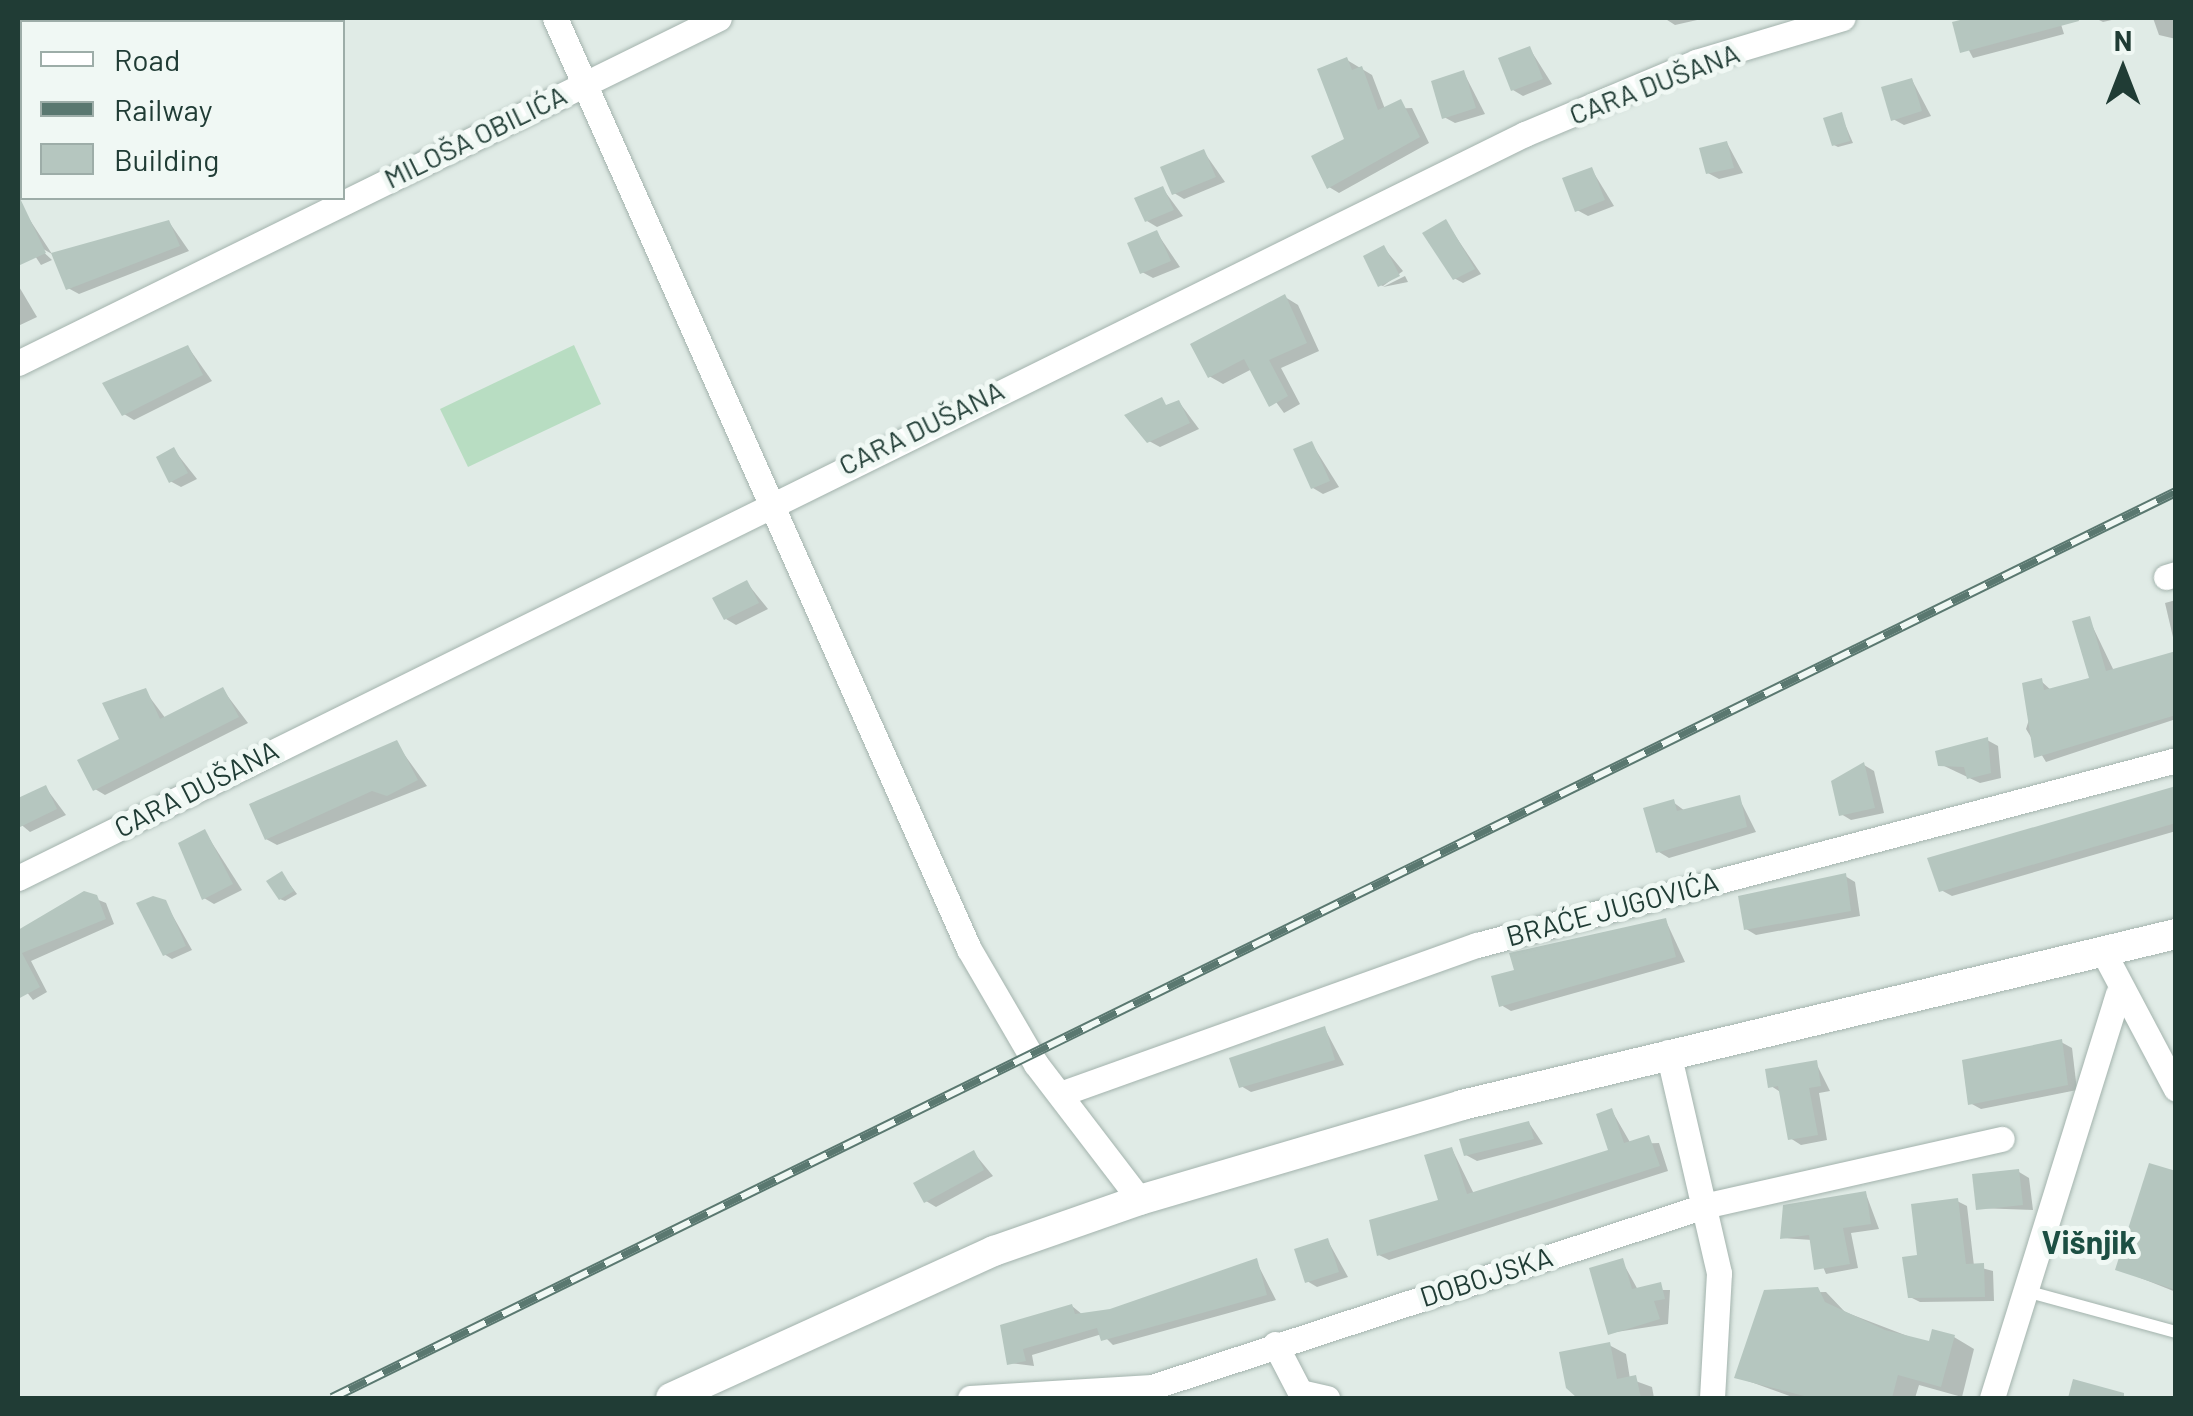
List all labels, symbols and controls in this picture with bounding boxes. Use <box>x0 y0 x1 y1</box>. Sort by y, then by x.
legend <box>20 20 345 200</box>
north arrow <box>2073 20 2173 120</box>
text: N <box>2114 23 2132 57</box>
street label: CARA DUŠANA <box>1564 35 1744 131</box>
text: Road <box>114 41 180 77</box>
street label: MILOŠA OBILIĆA <box>378 77 572 195</box>
text: Railway <box>114 91 213 127</box>
text: Building <box>114 141 219 177</box>
street label: CARA DUŠANA <box>833 373 1009 481</box>
street label: CARA DUŠANA <box>108 732 284 844</box>
street label: BRAĆE JUGOVIĆA <box>1502 864 1722 952</box>
district label: Višnjik <box>2041 1222 2137 1260</box>
street label: DOBOJSKA <box>1415 1239 1557 1313</box>

